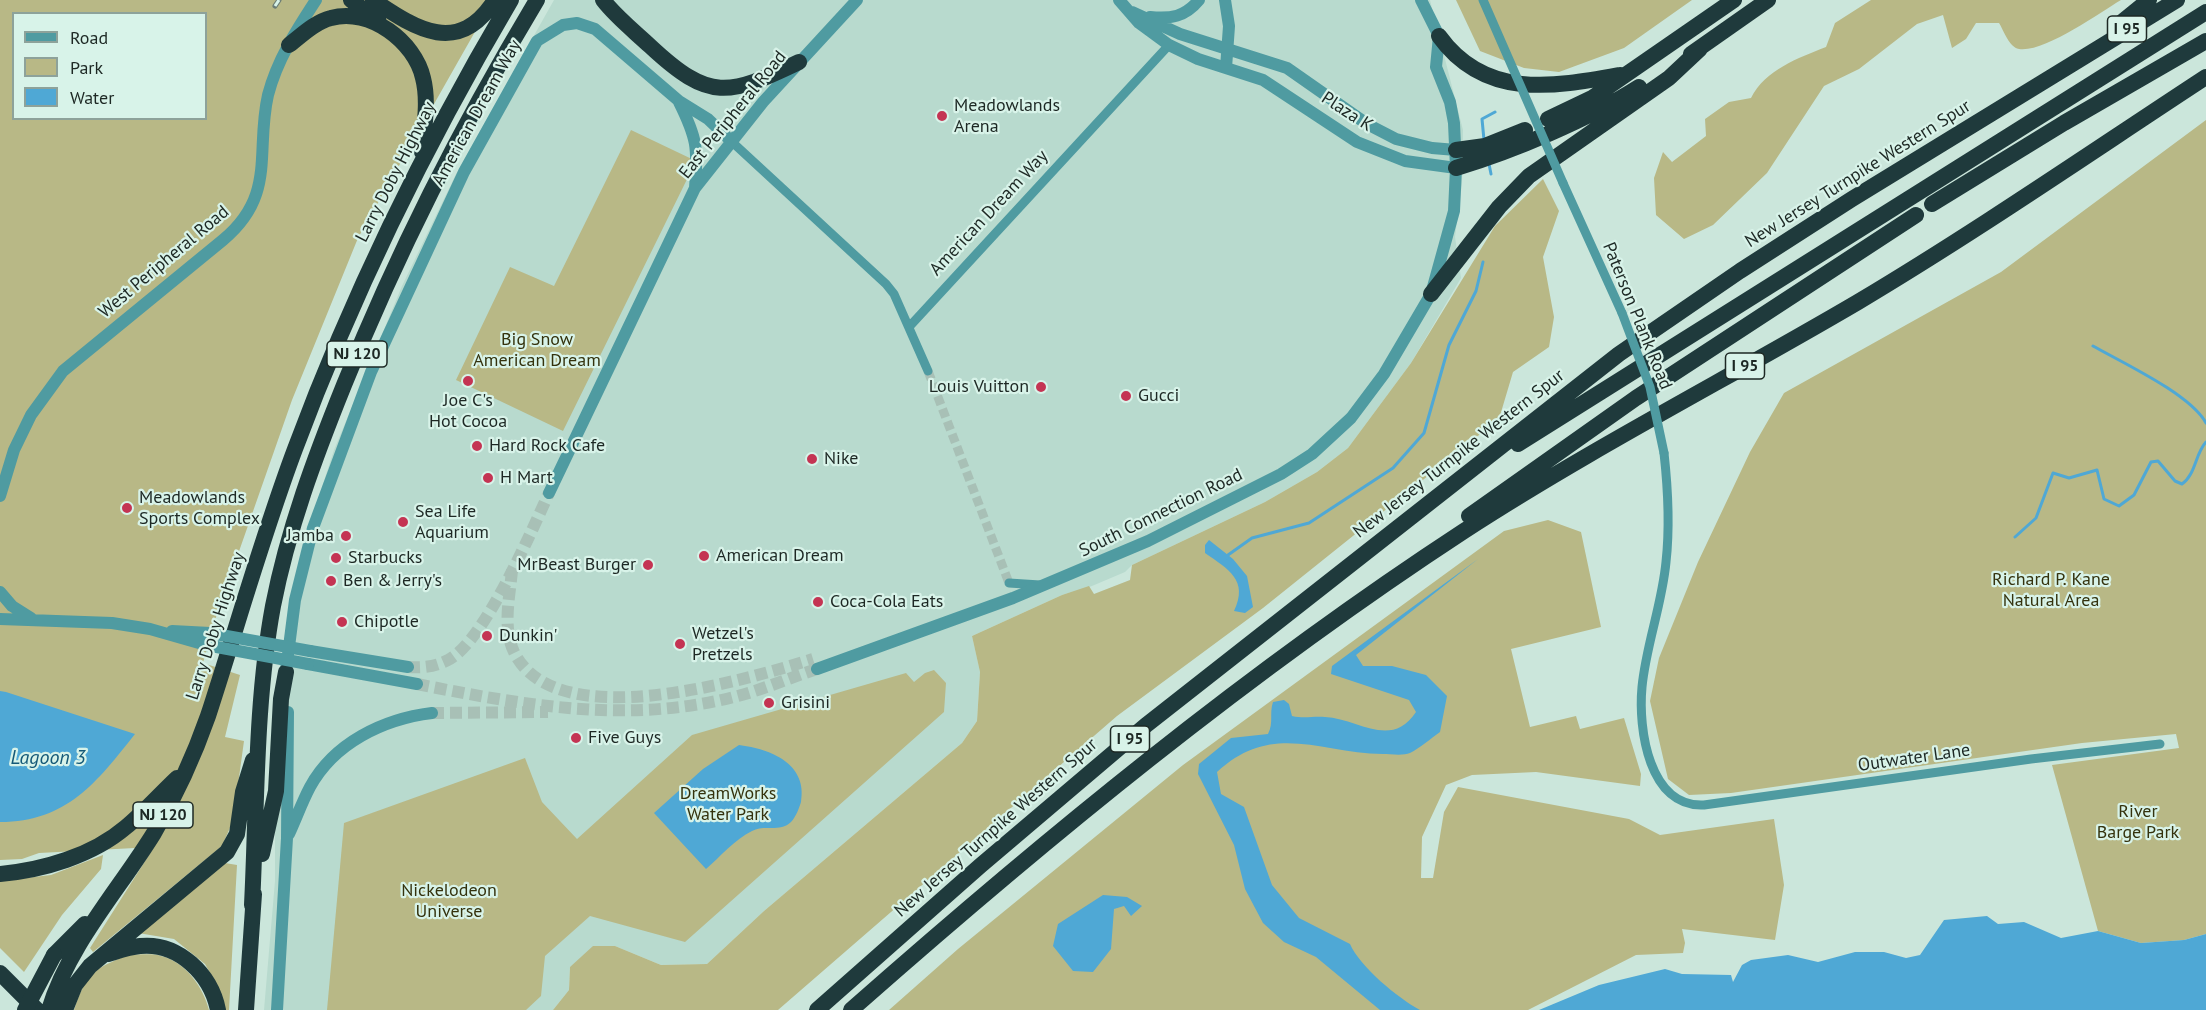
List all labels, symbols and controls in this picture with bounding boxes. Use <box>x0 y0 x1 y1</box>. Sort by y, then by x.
legend <box>12 12 207 120</box>
road number: I 95 <box>2108 16 2146 42</box>
text: Road <box>70 26 108 49</box>
street label: American Dream Way <box>428 36 526 190</box>
street label: East Peripheral Road <box>675 47 791 183</box>
text: Park <box>70 56 103 79</box>
text: Water <box>70 86 114 109</box>
street label: Plaza K <box>1317 87 1377 137</box>
place label: Meadowlands Arena <box>954 95 1060 138</box>
street label: New Jersey Turnpike Western Spur <box>1741 96 1975 252</box>
street label: Larry Doby Highway <box>351 98 441 246</box>
marker: Meadowlands Arena <box>935 109 949 123</box>
street label: American Dream Way <box>925 146 1053 280</box>
street label: West Peripheral Road <box>95 201 233 323</box>
street label: Paterson Plank Road <box>1598 239 1676 393</box>
park label: Big Snow American Dream <box>473 329 601 372</box>
road number: NJ 120 <box>327 341 387 367</box>
road number: I 95 <box>1726 353 1764 379</box>
street label: New Jersey Turnpike Western Spur <box>1349 365 1569 543</box>
marker: Joe C's Hot Cocoa <box>461 374 475 388</box>
place label: Louis Vuitton <box>929 376 1029 398</box>
marker: Louis Vuitton <box>1034 380 1048 394</box>
place label: Gucci <box>1138 385 1179 407</box>
marker: Gucci <box>1119 389 1133 403</box>
place label: Joe C's Hot Cocoa <box>429 390 507 432</box>
place label: Hard Rock Cafe <box>489 435 605 457</box>
marker: Hard Rock Cafe <box>470 439 484 453</box>
place label: Nike <box>824 448 858 470</box>
marker: Nike <box>805 452 819 466</box>
street label: South Connection Road <box>1076 464 1246 562</box>
place label: H Mart <box>500 467 553 489</box>
marker: H Mart <box>481 471 495 485</box>
place label: Meadowlands Sports Complex <box>139 487 260 530</box>
marker: Meadowlands Sports Complex <box>120 501 134 515</box>
place label: Sea Life Aquarium <box>415 501 489 544</box>
marker: Sea Life Aquarium <box>396 515 410 529</box>
place label: Jamba <box>287 525 334 547</box>
marker: Jamba <box>339 529 353 543</box>
place label: American Dream <box>716 545 844 567</box>
place label: Starbucks <box>348 547 422 569</box>
street label: Larry Doby Highway <box>182 549 250 703</box>
marker: American Dream <box>697 549 711 563</box>
marker: Starbucks <box>329 551 343 565</box>
place label: MrBeast Burger <box>517 554 636 576</box>
marker: MrBeast Burger <box>641 558 655 572</box>
park label: Richard P. Kane Natural Area <box>1992 569 2110 612</box>
place label: Ben & Jerry's <box>343 570 442 592</box>
marker: Ben & Jerry's <box>324 574 338 588</box>
place label: Coca-Cola Eats <box>830 591 943 613</box>
marker: Coca-Cola Eats <box>811 595 825 609</box>
place label: Chipotle <box>354 611 419 633</box>
marker: Chipotle <box>335 615 349 629</box>
place label: Wetzel's Pretzels <box>692 623 754 666</box>
place label: Dunkin' <box>499 625 558 647</box>
marker: Dunkin' <box>480 629 494 643</box>
marker: Wetzel's Pretzels <box>673 637 687 651</box>
place label: Grisini <box>781 692 830 714</box>
marker: Grisini <box>762 696 776 710</box>
road number: I 95 <box>1110 726 1150 752</box>
place label: Five Guys <box>588 727 661 749</box>
marker: Five Guys <box>569 731 583 745</box>
street label: New Jersey Turnpike Western Spur <box>890 734 1102 922</box>
street label: Outwater Lane <box>1856 739 1972 777</box>
water label: Lagoon 3 <box>10 746 86 770</box>
park label: DreamWorks Water Park <box>680 783 776 826</box>
park label: River Barge Park <box>2097 801 2179 844</box>
road number: NJ 120 <box>133 802 193 828</box>
park label: Nickelodeon Universe <box>401 880 497 922</box>

